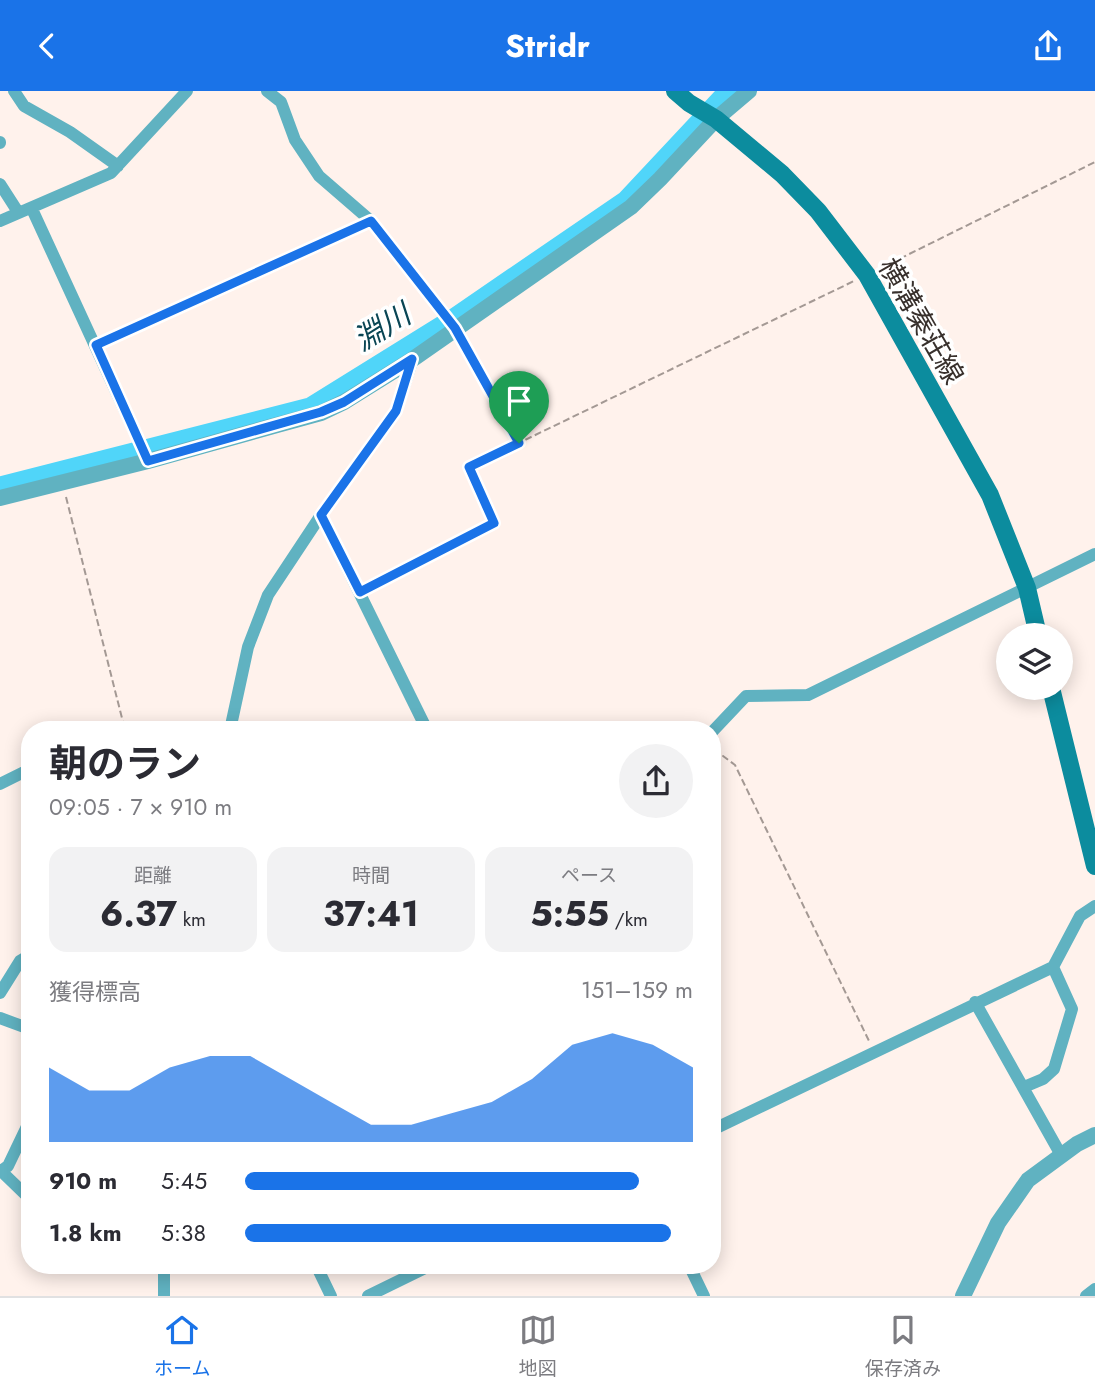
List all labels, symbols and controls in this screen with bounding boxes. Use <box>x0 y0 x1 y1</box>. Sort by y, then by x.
text: Stridr <box>505 23 590 69</box>
icon: back <box>28 27 66 65</box>
icon: share <box>1029 27 1067 65</box>
street label: 横溝秦荘線 <box>868 250 974 392</box>
water label: 淵川 <box>345 291 421 361</box>
pin <box>489 371 549 443</box>
icon: arrive <box>500 382 538 420</box>
map controls <box>996 623 1073 700</box>
button: layers <box>996 623 1073 700</box>
text: 朝のラン <box>49 736 201 791</box>
button: share <box>619 744 693 818</box>
text: 09:05 · 7 × 910 m <box>49 790 232 824</box>
text: 距離 <box>134 862 172 889</box>
text: 時間 <box>352 862 390 889</box>
text: ペース <box>561 862 617 889</box>
text: 6.37 <box>100 889 177 939</box>
text: 37:41 <box>323 889 419 939</box>
text: 5:55 <box>530 889 609 939</box>
text: km <box>177 906 206 933</box>
text: /km <box>609 906 648 933</box>
text: 151–159 m <box>581 973 693 1007</box>
text: 獲得標高 <box>49 975 141 1009</box>
text: 910 m <box>49 1164 117 1198</box>
text: 5:45 <box>161 1164 207 1198</box>
text: 1.8 km <box>49 1216 122 1250</box>
text: 5:38 <box>161 1216 206 1250</box>
tab: ホーム <box>154 1311 211 1382</box>
tab: 地図 <box>519 1311 557 1382</box>
tab: 保存済み <box>865 1311 941 1382</box>

